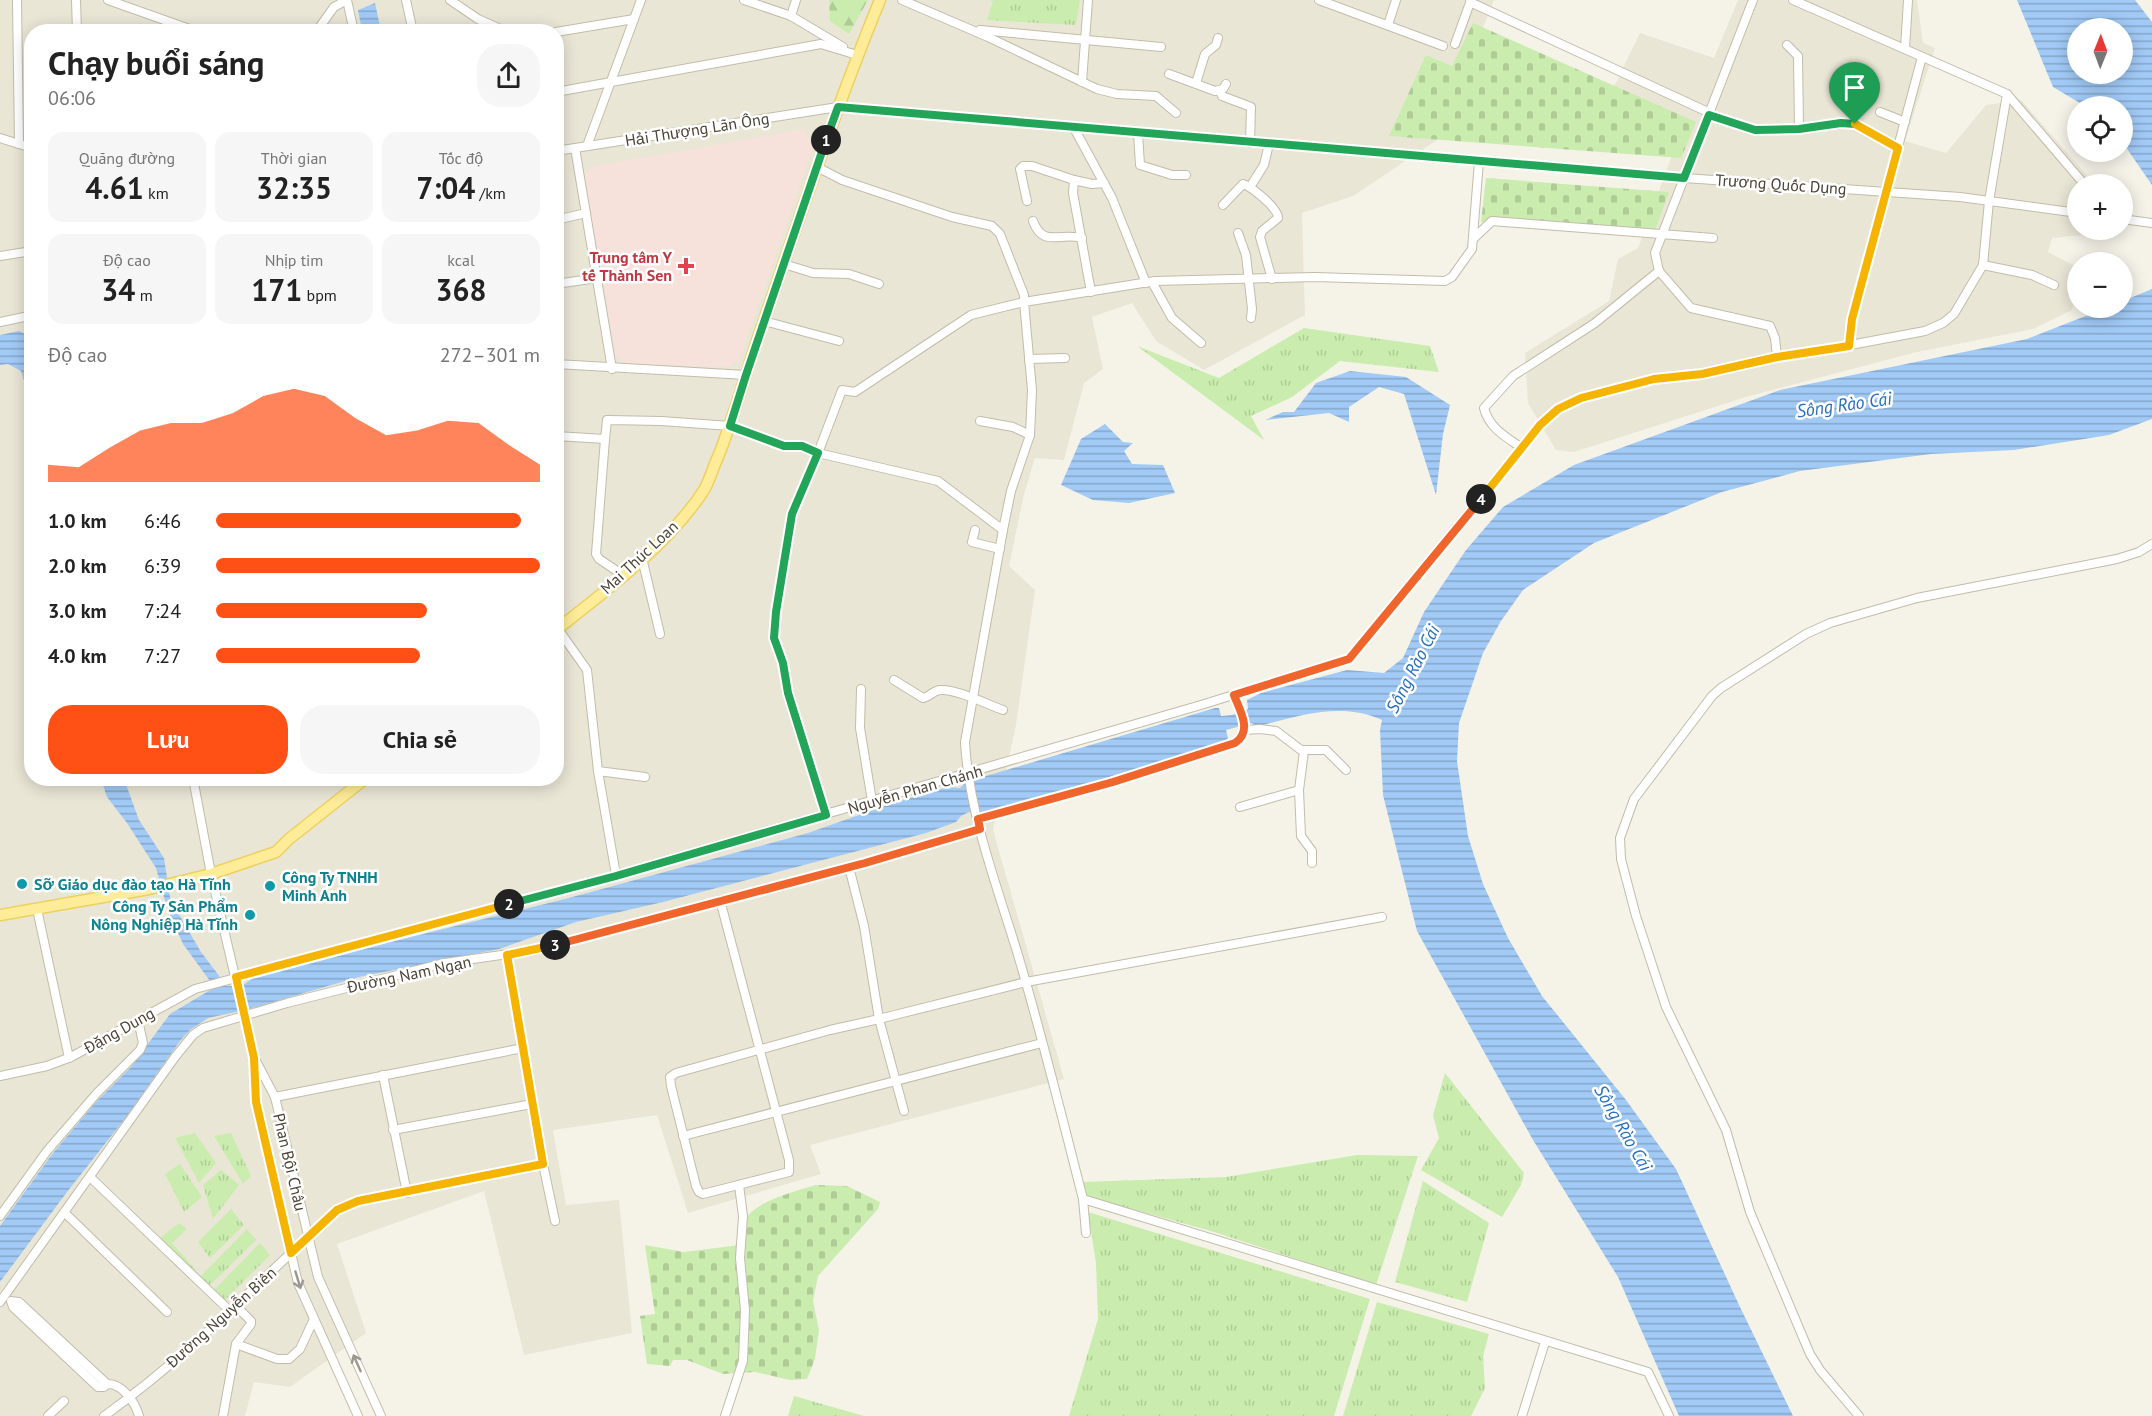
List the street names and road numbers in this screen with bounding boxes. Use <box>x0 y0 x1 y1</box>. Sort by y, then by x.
street label: Hải Thượng Lãn Ông <box>623 108 771 150</box>
street label: Trương Quốc Dụng <box>1715 169 1847 199</box>
street label: Mai Thúc Loan <box>596 516 682 598</box>
street label: Nguyễn Phan Chánh <box>845 760 985 818</box>
street label: Đường Nam Ngạn <box>344 951 473 997</box>
street label: Đặng Dung <box>79 1002 158 1058</box>
street label: Phan Bội Châu <box>269 1111 311 1213</box>
street label: Đường Nguyễn Biên <box>161 1262 280 1372</box>

